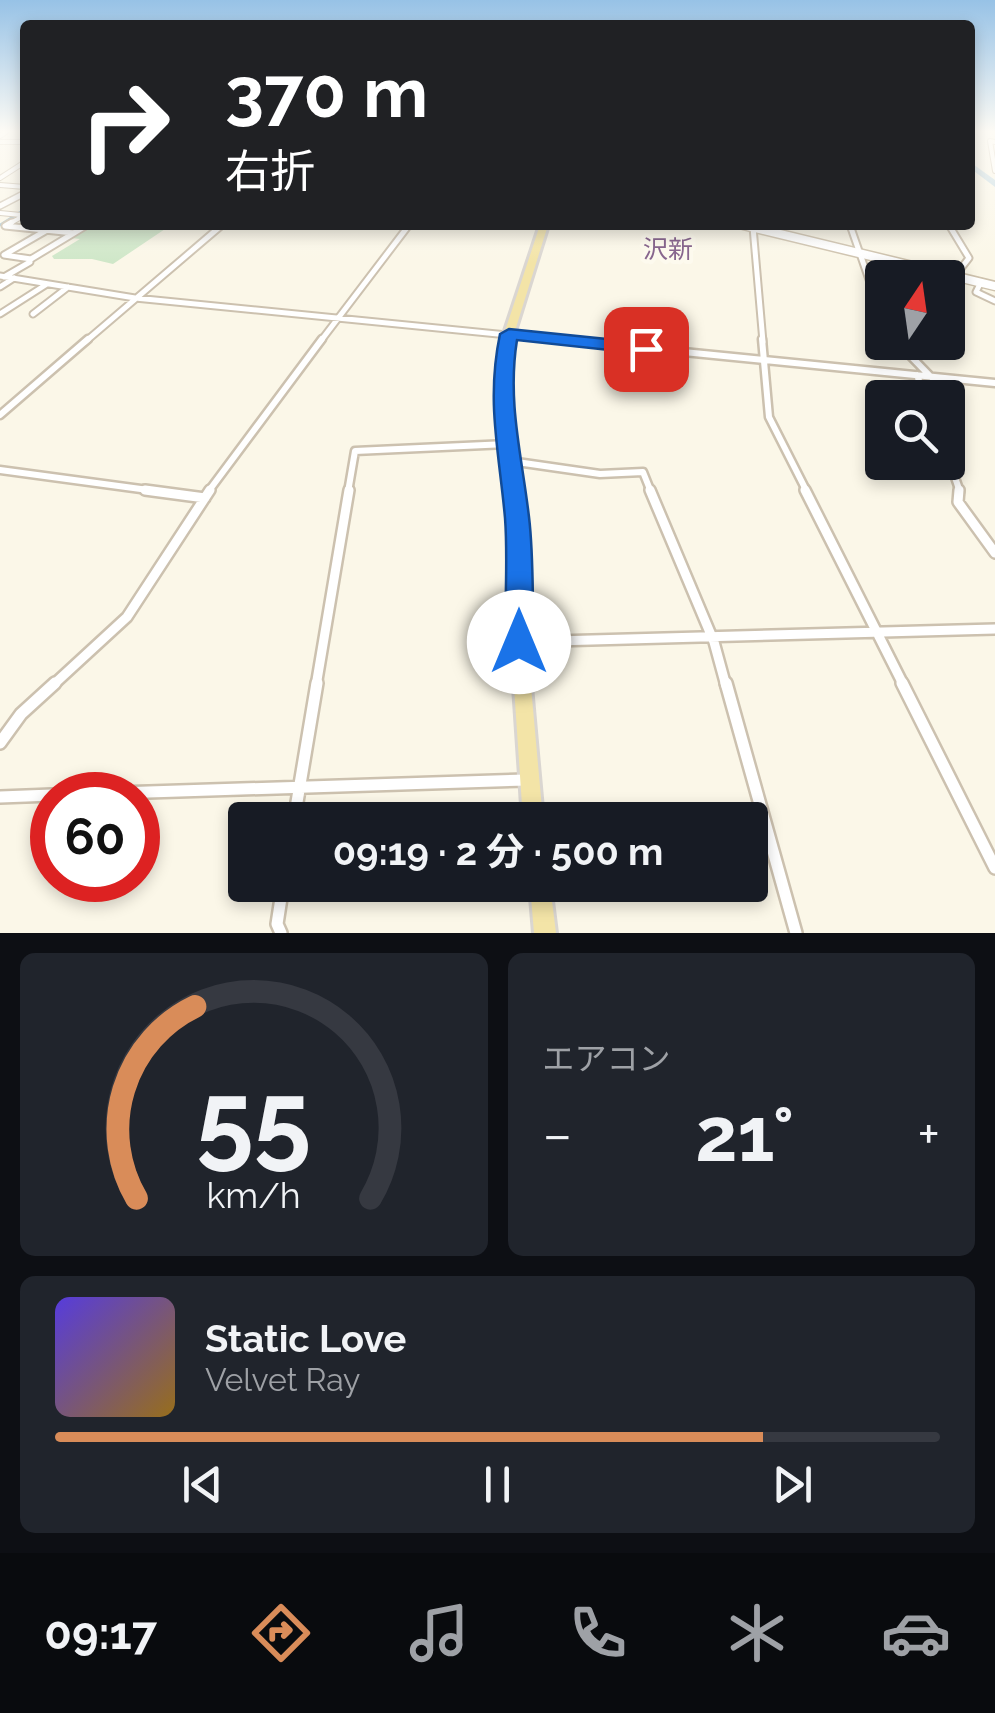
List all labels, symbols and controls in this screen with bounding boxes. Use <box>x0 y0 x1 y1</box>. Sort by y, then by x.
text: 370 m <box>225 51 428 133</box>
icon: right <box>60 60 190 190</box>
text: 右折 <box>225 145 315 198</box>
district label: 沢新 <box>643 234 693 264</box>
north arrow <box>865 260 965 360</box>
map controls <box>865 260 965 480</box>
pin <box>604 307 689 392</box>
icon: arrive <box>619 322 674 377</box>
button: search <box>865 380 965 480</box>
position arrow <box>467 590 571 694</box>
speed limit sign: 60 <box>30 772 160 902</box>
text: 09:19 · 2 分 · 500 m <box>333 829 663 874</box>
text: エアコン <box>543 1040 671 1077</box>
text: 55 <box>196 1058 311 1180</box>
text: 21° <box>695 1090 794 1179</box>
text: − <box>543 1102 572 1167</box>
text: + <box>917 1102 940 1167</box>
text: km/h <box>207 1174 301 1216</box>
text: Static Love <box>205 1316 406 1361</box>
text: Velvet Ray <box>205 1361 360 1398</box>
icon: previous <box>175 1457 230 1512</box>
icon: pause <box>470 1457 525 1512</box>
icon: next <box>765 1457 820 1512</box>
icon: directions <box>246 1598 316 1668</box>
icon: music <box>404 1598 474 1668</box>
icon: phone <box>563 1598 633 1668</box>
icon: climate <box>722 1598 792 1668</box>
icon: car <box>881 1598 951 1668</box>
text: 09:17 <box>44 1607 157 1660</box>

